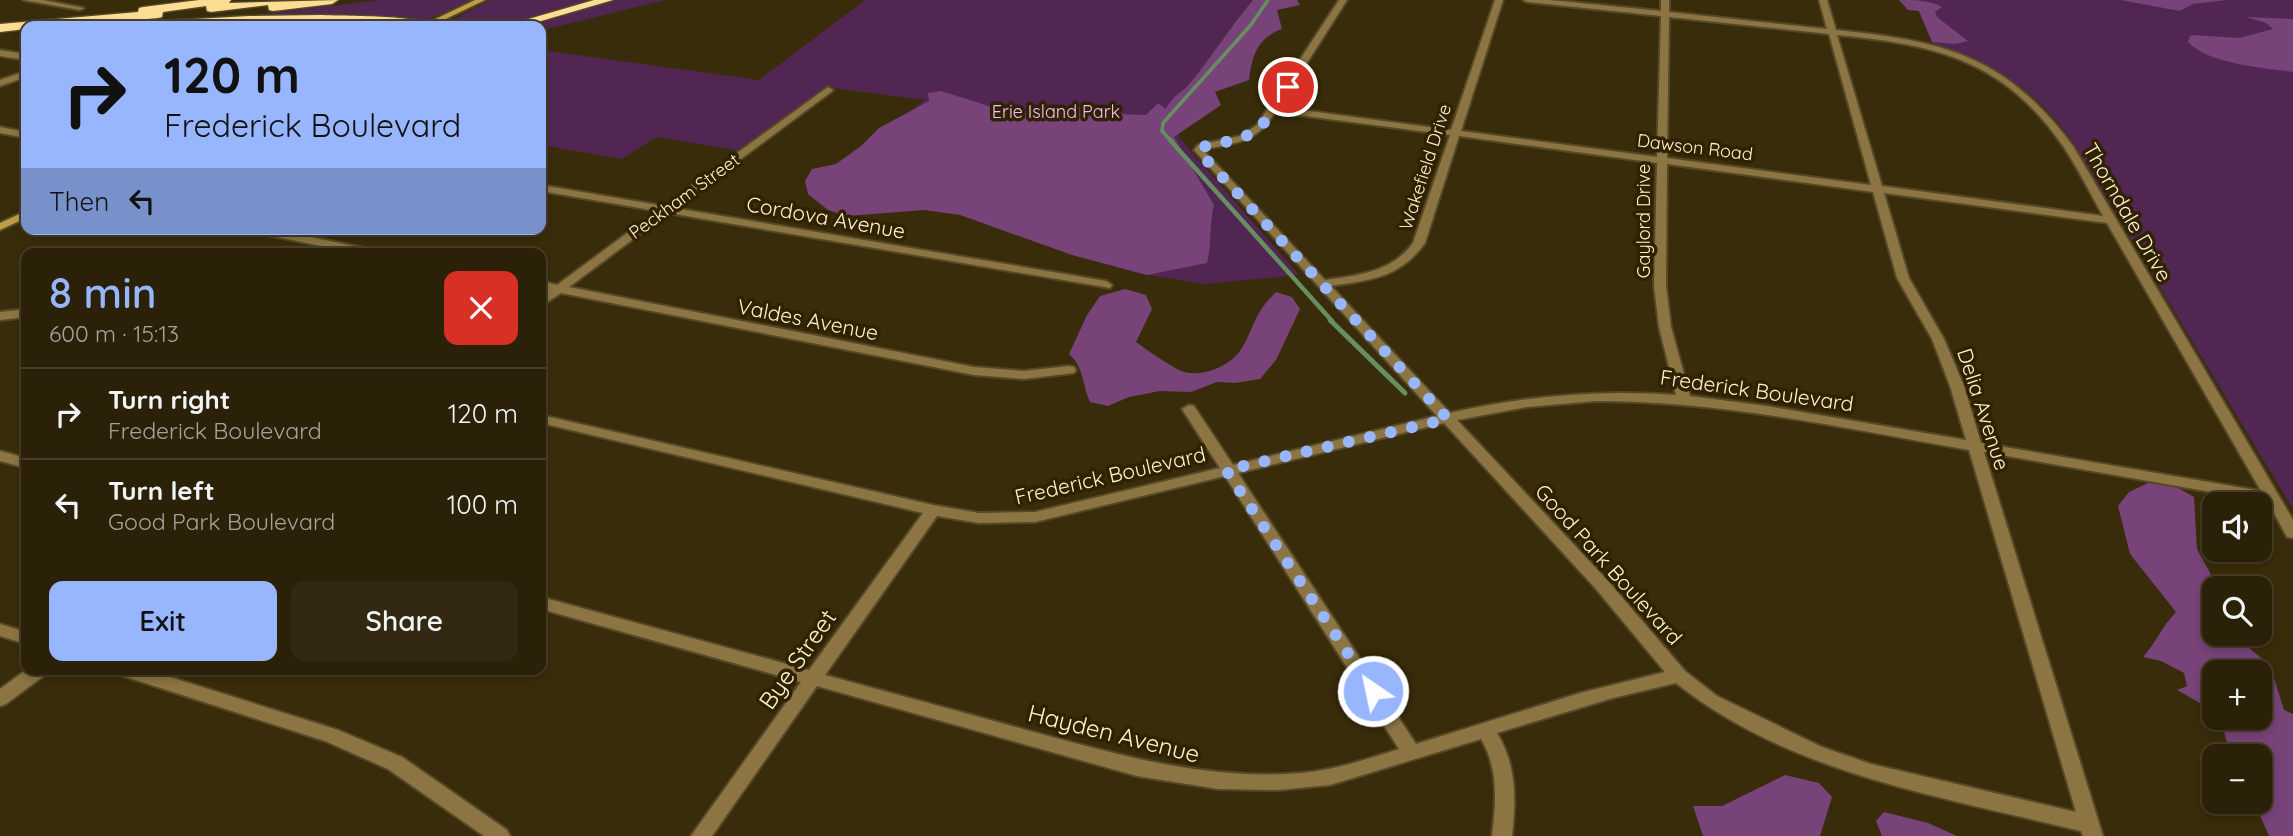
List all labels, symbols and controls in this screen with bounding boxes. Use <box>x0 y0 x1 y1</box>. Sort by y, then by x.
text: 120 m <box>164 44 300 105</box>
icon: right <box>49 49 140 140</box>
pin <box>1258 57 1318 117</box>
icon: arrive <box>1269 68 1307 106</box>
park label: Erie Island Park <box>992 100 1120 123</box>
street label: Wakefield Drive <box>1394 101 1456 233</box>
text: Frederick Boulevard <box>164 105 461 145</box>
street label: Dawson Road <box>1636 128 1754 166</box>
street label: Thorndale Drive <box>2078 138 2178 286</box>
street label: Peckham Street <box>624 148 744 244</box>
street label: Gaylord Drive <box>1632 164 1655 278</box>
icon: left <box>123 182 161 220</box>
text: Then <box>49 185 109 218</box>
street label: Cordova Avenue <box>745 190 907 244</box>
text: 8 min <box>49 266 157 319</box>
button: close <box>444 271 518 345</box>
street label: Valdes Avenue <box>735 293 881 345</box>
text: 600 m · 15:13 <box>49 319 179 348</box>
street label: Delia Avenue <box>1952 345 2016 473</box>
street label: Frederick Boulevard <box>1659 364 1855 416</box>
text: Turn right <box>108 383 230 416</box>
icon: right <box>49 395 87 433</box>
text: 120 m <box>448 397 518 430</box>
text: Frederick Boulevard <box>108 416 322 445</box>
street label: Frederick Boulevard <box>1012 440 1208 510</box>
text: Turn left <box>108 474 215 507</box>
street label: Good Park Boulevard <box>1530 478 1688 650</box>
icon: left <box>49 486 87 524</box>
text: 100 m <box>447 488 518 521</box>
map controls <box>2202 492 2272 814</box>
button: sound <box>2202 492 2272 562</box>
text: Good Park Boulevard <box>108 507 335 536</box>
button: search <box>2202 576 2272 646</box>
button: Exit <box>49 581 277 661</box>
button: Share <box>291 581 518 661</box>
street label: Bye Street <box>752 603 842 715</box>
position arrow <box>1336 654 1410 728</box>
button: + <box>2202 660 2272 730</box>
street label: Hayden Avenue <box>1025 697 1203 769</box>
button: − <box>2202 744 2272 814</box>

